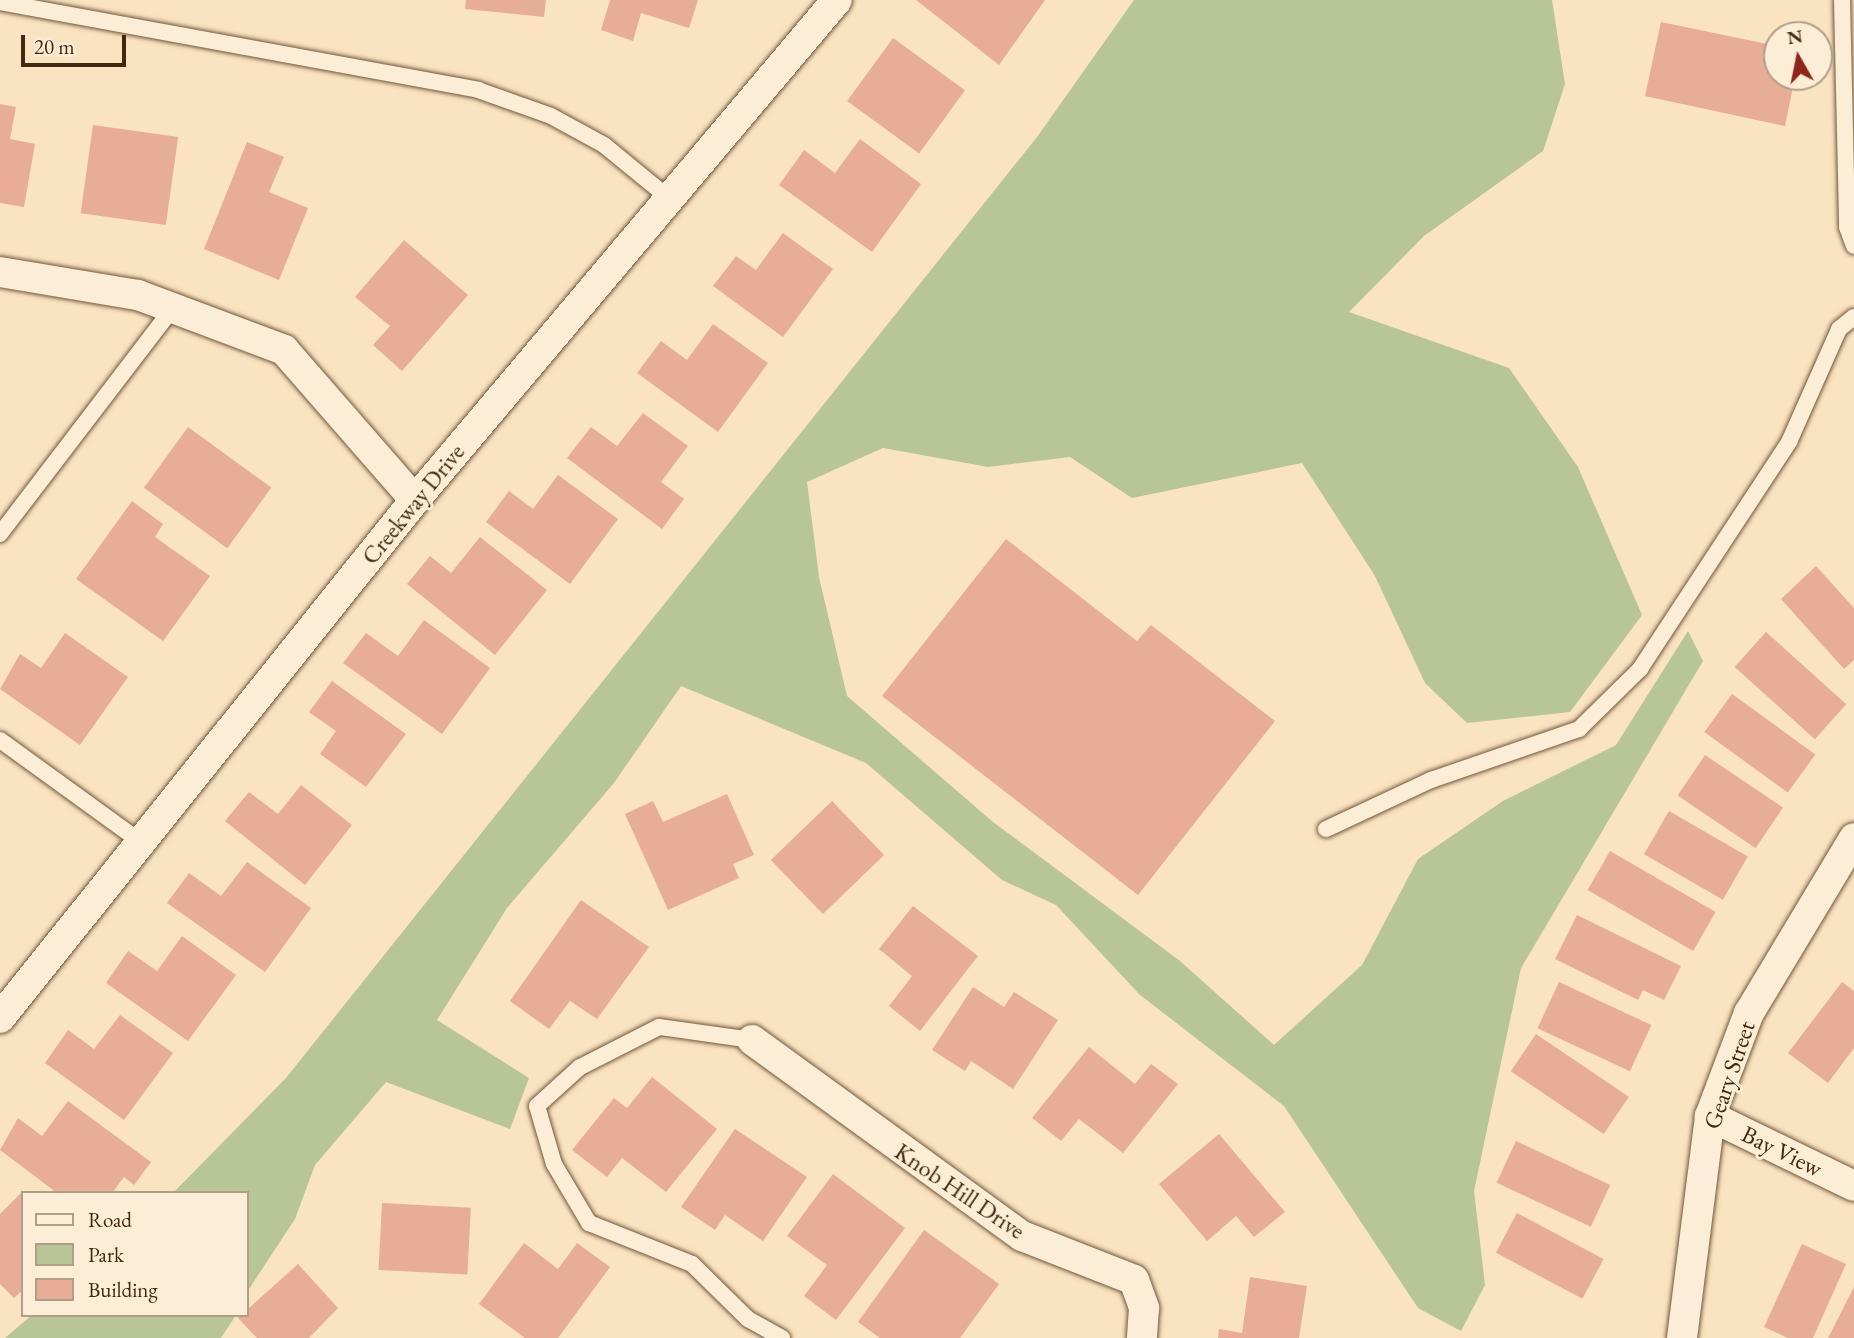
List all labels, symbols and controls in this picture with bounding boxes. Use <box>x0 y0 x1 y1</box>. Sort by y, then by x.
scale bar <box>24 21 130 65</box>
north arrow <box>1763 21 1833 91</box>
text: N <box>1785 23 1804 50</box>
text: 20 m <box>34 33 75 60</box>
street label: Creekway Drive <box>356 438 470 570</box>
street label: Geary Street <box>1697 1017 1761 1133</box>
street label: Bay View <box>1737 1119 1827 1183</box>
street label: Knob Hill Drive <box>889 1137 1031 1245</box>
legend <box>21 1191 248 1317</box>
text: Road <box>88 1206 132 1233</box>
text: Park <box>88 1241 124 1268</box>
text: Building <box>88 1276 158 1303</box>

